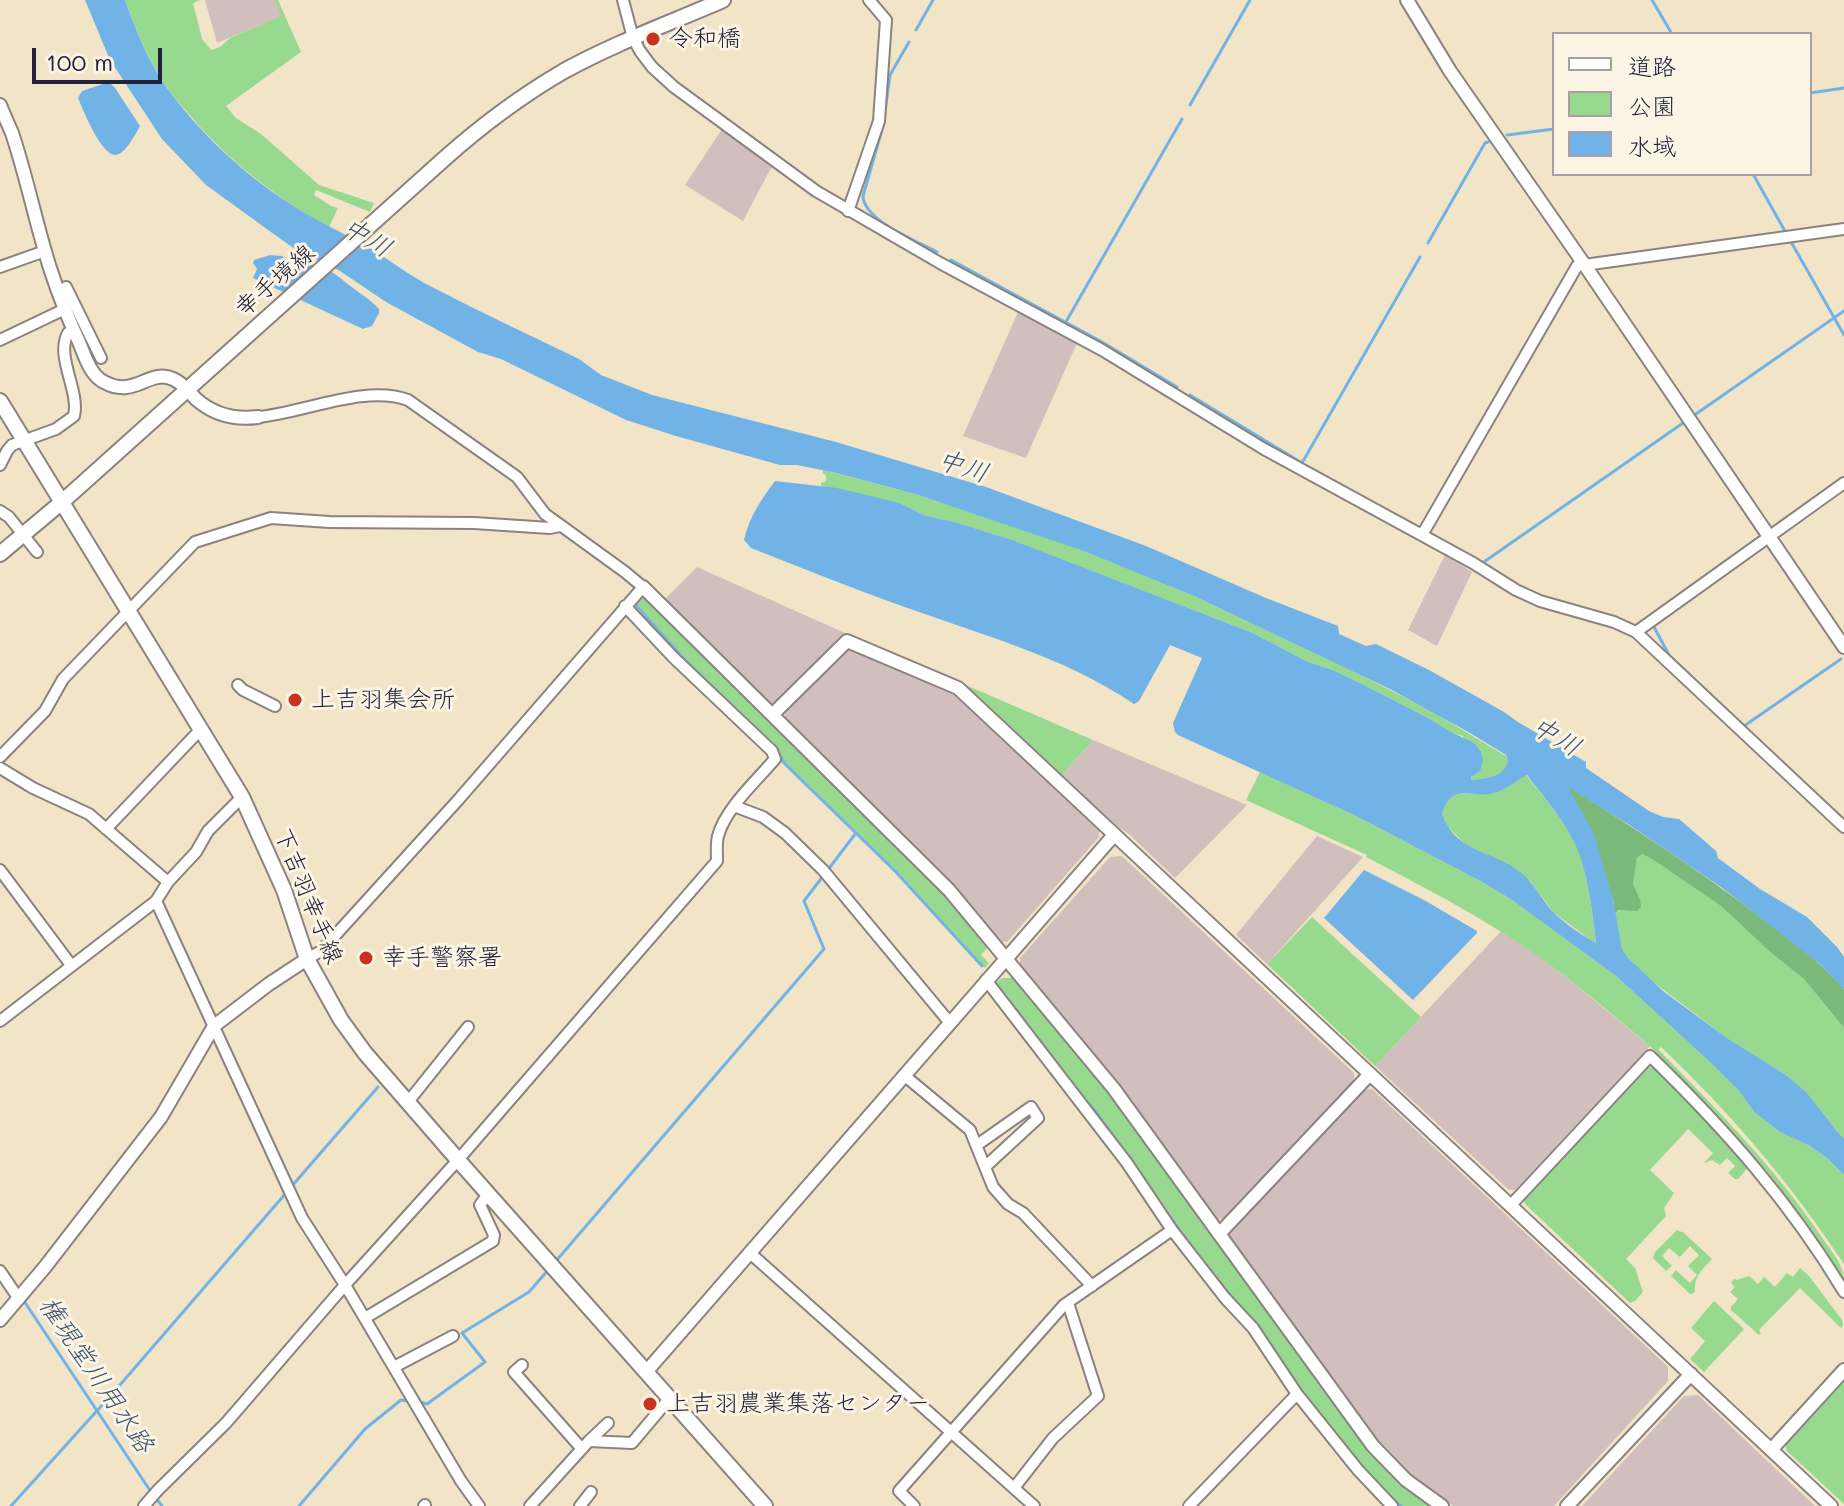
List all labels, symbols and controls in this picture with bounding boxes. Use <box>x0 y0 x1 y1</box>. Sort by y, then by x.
place label: 令和橋 <box>669 25 741 53</box>
marker: 令和橋 <box>644 30 662 48</box>
scale bar <box>36 32 166 82</box>
legend <box>1552 32 1812 176</box>
text: 100 m <box>46 46 113 77</box>
text: 道路 <box>1628 50 1676 81</box>
text: 公園 <box>1628 90 1676 121</box>
text: 水域 <box>1628 130 1676 161</box>
water label: 中川 <box>337 211 397 265</box>
street label: 幸手境線 <box>229 239 321 323</box>
water label: 中川 <box>933 444 993 490</box>
place label: 上吉羽集会所 <box>311 686 455 714</box>
marker: 上吉羽集会所 <box>286 691 304 709</box>
water label: 中川 <box>1526 710 1586 764</box>
street label: 下吉羽幸手線 <box>268 824 348 968</box>
place label: 幸手警察署 <box>382 944 502 972</box>
marker: 幸手警察署 <box>357 949 375 967</box>
water label: 権現堂川用水路 <box>32 1291 160 1459</box>
place label: 上吉羽農業集落センター <box>666 1390 930 1418</box>
marker: 上吉羽農業集落センター <box>641 1395 659 1413</box>

